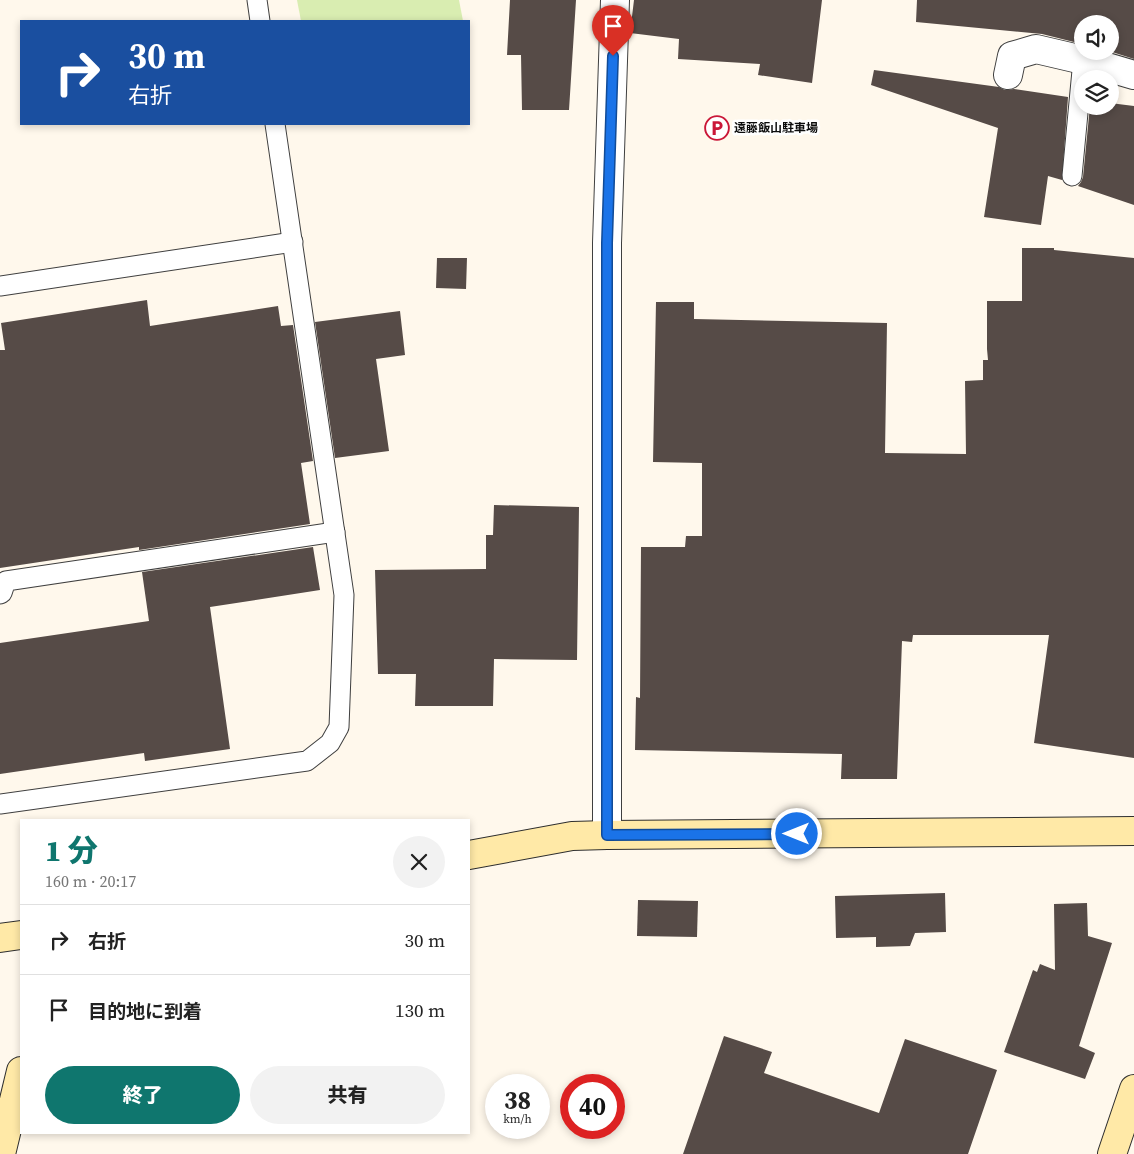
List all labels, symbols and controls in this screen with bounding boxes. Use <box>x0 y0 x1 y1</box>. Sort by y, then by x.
pin <box>592 5 634 56</box>
icon: arrive <box>599 12 627 40</box>
map controls <box>1074 15 1119 115</box>
button: sound <box>1074 15 1119 60</box>
text: 30 m <box>128 32 205 80</box>
icon: right <box>45 40 110 105</box>
button: layers <box>1074 70 1119 115</box>
text: 右折 <box>128 80 172 110</box>
parking icon: 遠藤飯山駐車場 <box>704 115 730 141</box>
place label: 遠藤飯山駐車場 <box>734 120 818 136</box>
position arrow <box>770 807 822 859</box>
text: 1 分 <box>45 830 98 871</box>
button: close <box>393 836 445 888</box>
text: 160 m · 20:17 <box>45 870 136 892</box>
icon: right <box>45 926 73 954</box>
text: 30 m <box>404 927 445 953</box>
text: 右折 <box>88 928 126 954</box>
icon: arrive <box>45 996 73 1024</box>
text: 130 m <box>395 997 445 1023</box>
text: 目的地に到着 <box>88 998 202 1024</box>
button: 終了 <box>45 1066 240 1124</box>
button: 共有 <box>250 1066 445 1124</box>
speed limit sign: 40 <box>560 1074 625 1139</box>
text: 38 <box>504 1083 531 1117</box>
text: km/h <box>503 1111 532 1127</box>

